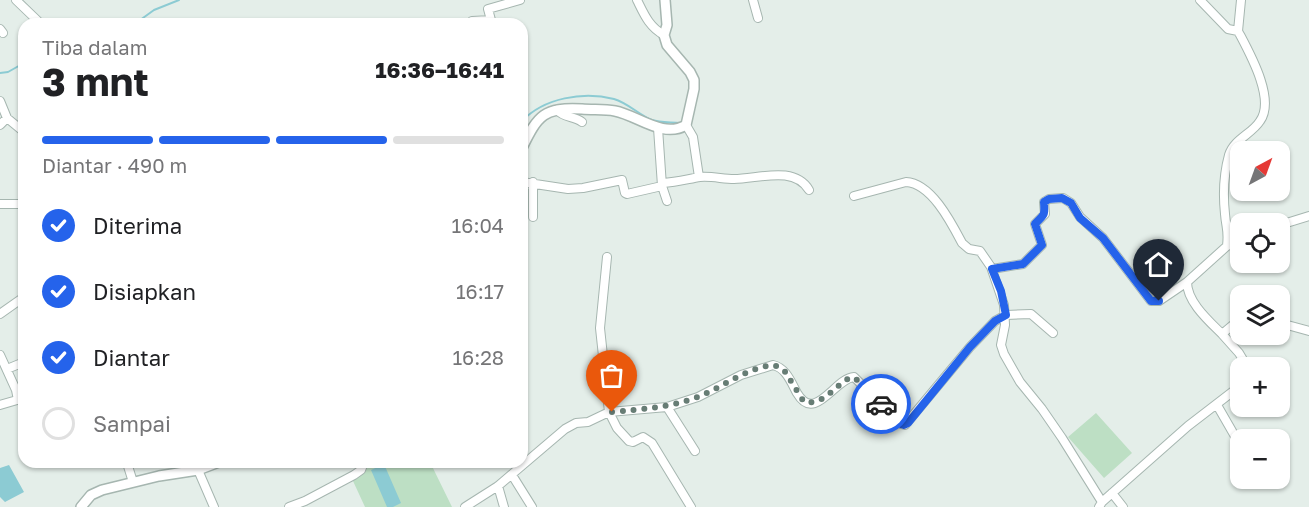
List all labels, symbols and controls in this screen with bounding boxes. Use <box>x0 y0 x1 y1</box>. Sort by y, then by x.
text: Tiba dalam <box>42 35 147 59</box>
text: 16:36–16:41 <box>375 56 504 83</box>
text: 3 mnt <box>42 58 149 105</box>
north arrow <box>1230 141 1290 201</box>
map controls <box>1230 141 1290 489</box>
text: Diantar · 490 m <box>42 153 187 177</box>
icon: check <box>42 209 75 242</box>
text: Diterima <box>93 212 182 239</box>
text: 16:04 <box>452 213 504 237</box>
button: locate <box>1230 213 1290 273</box>
pin <box>1133 239 1184 301</box>
icon: home <box>1142 248 1175 281</box>
icon: check <box>42 275 75 308</box>
text: Disiapkan <box>93 278 196 305</box>
text: 16:17 <box>456 279 504 303</box>
button: layers <box>1230 285 1290 345</box>
icon: check <box>42 341 75 374</box>
text: Diantar <box>93 344 170 371</box>
text: 16:28 <box>452 345 504 369</box>
pin <box>586 350 637 412</box>
button: + <box>1230 357 1290 417</box>
icon: bag <box>595 359 628 392</box>
courier <box>851 374 911 434</box>
icon: car <box>865 388 898 421</box>
text: Sampai <box>93 410 171 437</box>
button: − <box>1230 429 1290 489</box>

